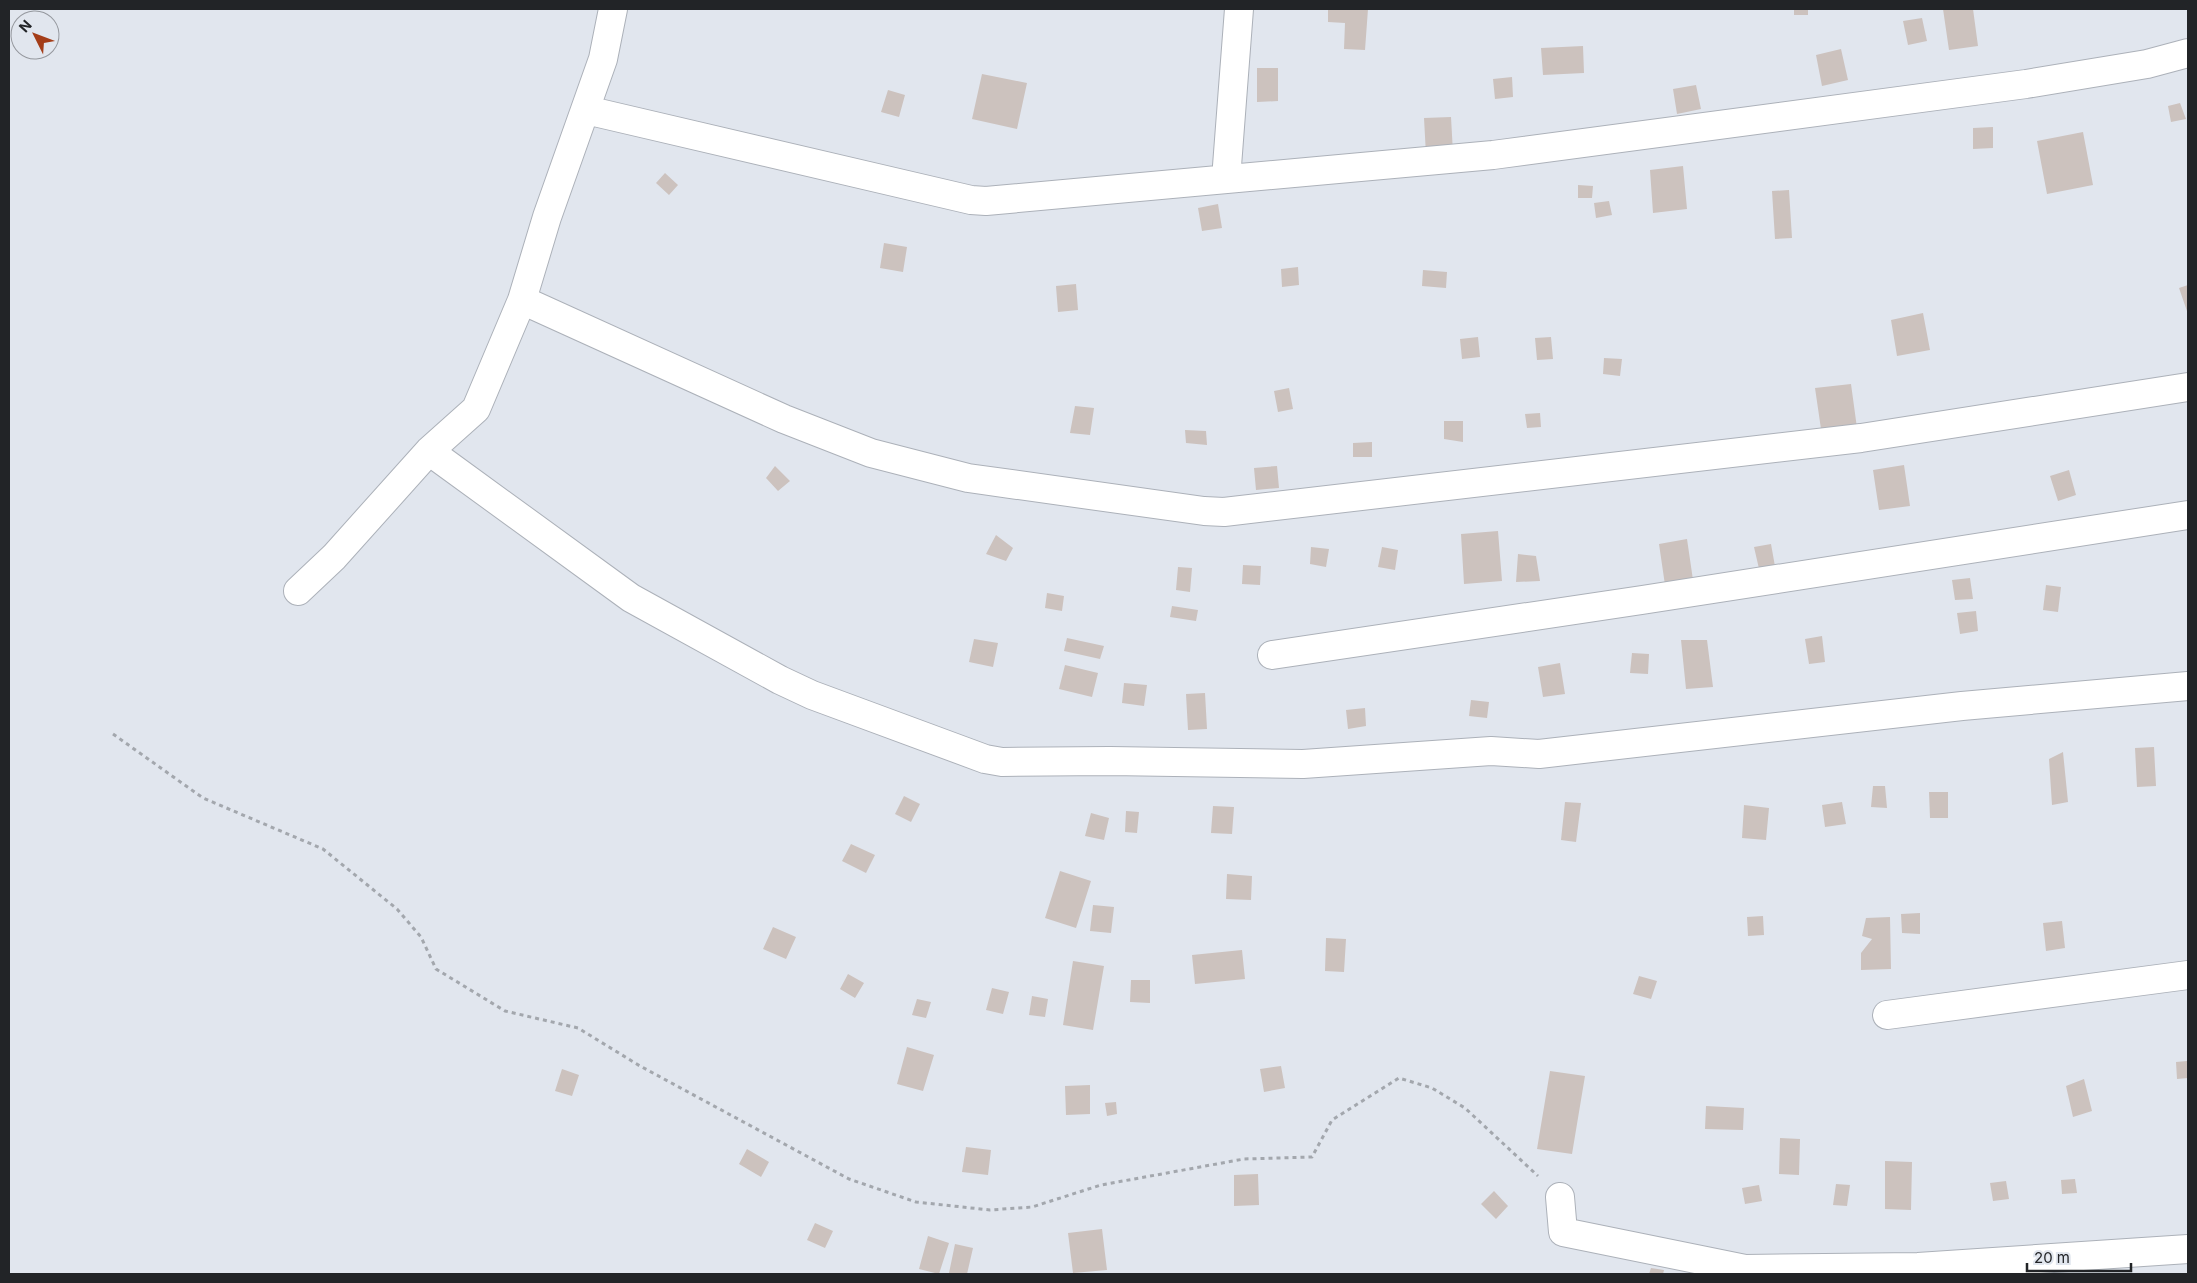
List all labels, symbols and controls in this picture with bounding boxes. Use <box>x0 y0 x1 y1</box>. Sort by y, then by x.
north arrow <box>10 10 60 60</box>
text: N <box>15 16 35 36</box>
scale bar <box>2027 1240 2131 1272</box>
text: 20 m <box>2034 1248 2070 1267</box>

